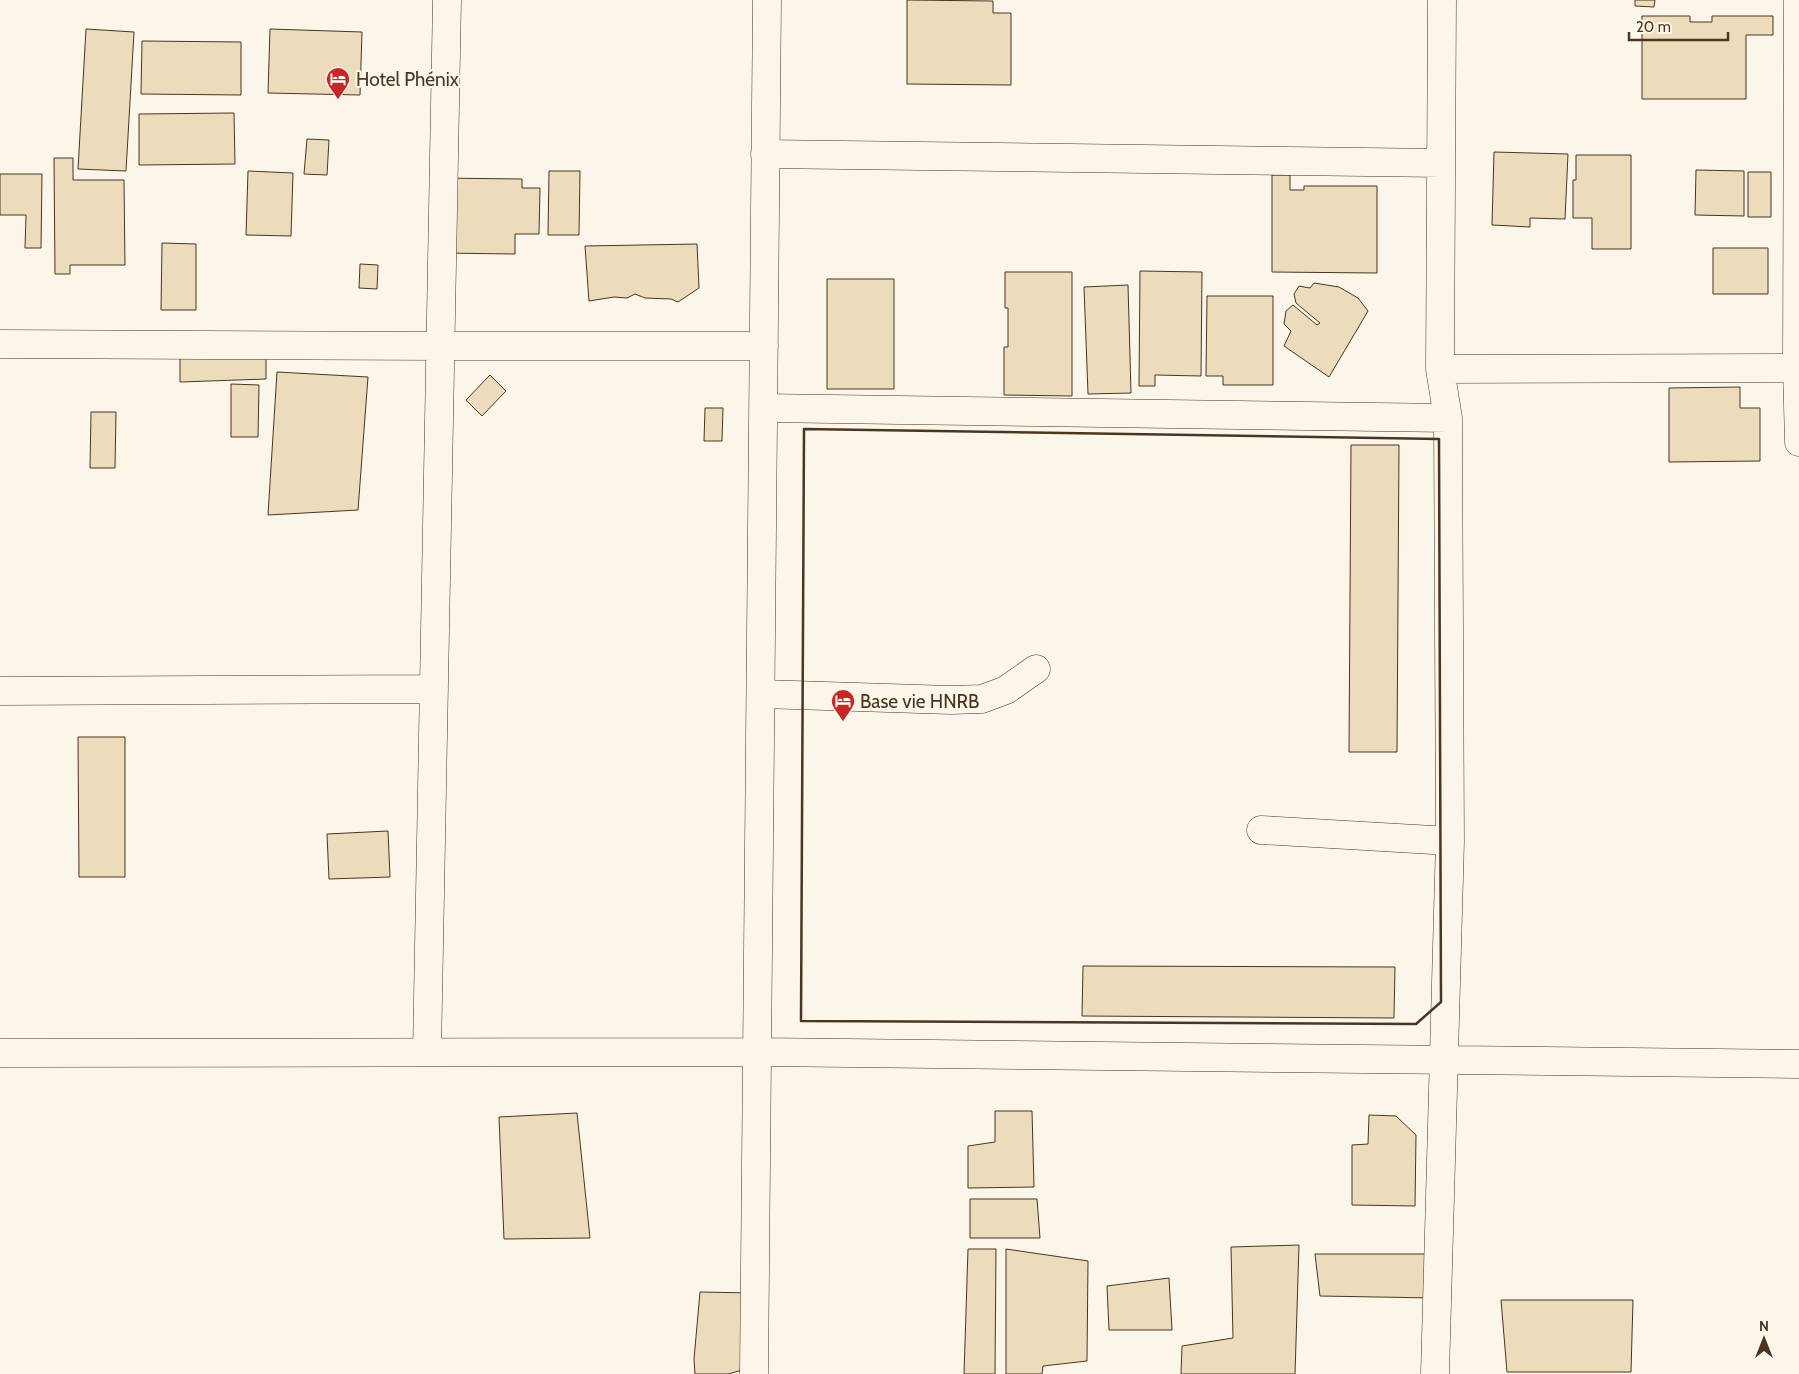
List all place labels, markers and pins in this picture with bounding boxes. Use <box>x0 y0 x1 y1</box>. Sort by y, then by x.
hotel icon: Hotel Phénix <box>325 66 351 100</box>
place label: Hotel Phénix <box>356 68 459 91</box>
hotel icon: Base vie HNRB <box>830 688 856 722</box>
place label: Base vie HNRB <box>860 690 979 713</box>

